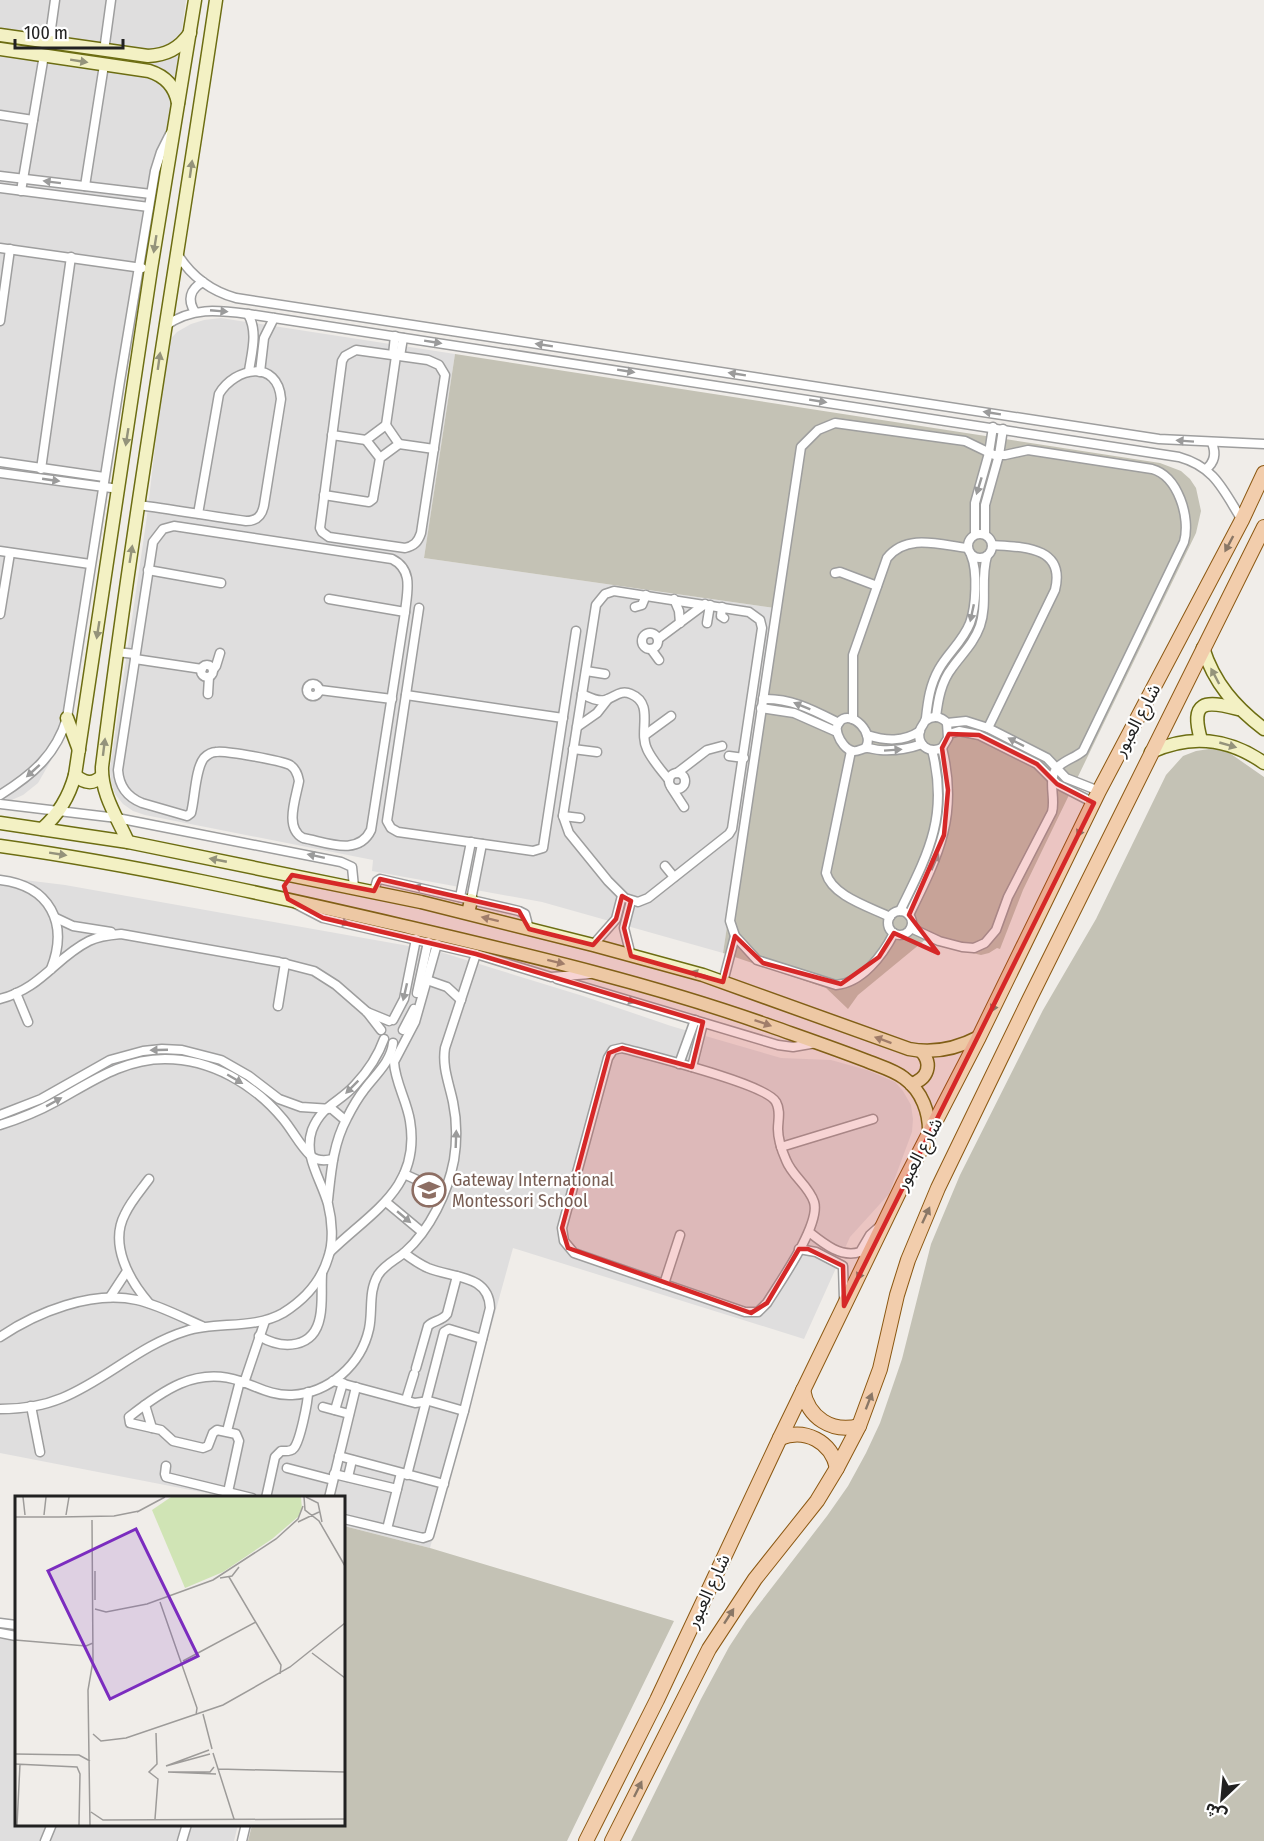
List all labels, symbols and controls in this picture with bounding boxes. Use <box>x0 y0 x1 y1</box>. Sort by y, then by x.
scale bar <box>15 12 123 50</box>
text: 100 m <box>24 22 68 44</box>
one-way arrow <box>69 56 88 65</box>
one-way arrow <box>186 159 195 178</box>
one-way arrow <box>42 177 61 187</box>
one-way arrow <box>151 235 160 254</box>
one-way arrow <box>210 306 229 316</box>
one-way arrow <box>423 338 442 347</box>
one-way arrow <box>534 340 553 349</box>
one-way arrow <box>155 351 164 370</box>
one-way arrow <box>616 367 635 376</box>
one-way arrow <box>727 370 746 379</box>
one-way arrow <box>809 396 828 405</box>
one-way arrow <box>982 409 1001 418</box>
one-way arrow <box>122 428 131 447</box>
one-way arrow <box>1175 437 1194 446</box>
one-way arrow <box>42 475 61 485</box>
one-way arrow <box>974 477 983 495</box>
one-way arrow <box>1224 536 1234 553</box>
one-way arrow <box>127 544 136 563</box>
one-way arrow <box>967 604 976 623</box>
one-way arrow <box>93 621 102 640</box>
one-way arrow <box>1210 667 1220 684</box>
street label: شارع العبور <box>1108 680 1168 762</box>
one-way arrow <box>793 701 811 710</box>
one-way arrow <box>100 737 109 756</box>
one-way arrow <box>1007 737 1024 746</box>
one-way arrow <box>1219 741 1237 750</box>
one-way arrow <box>884 745 903 755</box>
one-way arrow <box>26 764 41 778</box>
one-way arrow <box>1076 820 1086 838</box>
one-way arrow <box>48 850 67 859</box>
one-way arrow <box>306 851 325 860</box>
one-way arrow <box>930 854 939 871</box>
one-way arrow <box>208 855 227 864</box>
one-way arrow <box>412 883 431 892</box>
one-way arrow <box>481 914 499 923</box>
one-way arrow <box>332 917 350 927</box>
one-way arrow <box>547 958 565 968</box>
one-way arrow <box>690 969 708 978</box>
one-way arrow <box>400 983 410 1002</box>
one-way arrow <box>618 996 636 1005</box>
one-way arrow <box>990 996 1000 1013</box>
one-way arrow <box>754 1019 772 1029</box>
one-way arrow <box>874 1034 892 1044</box>
one-way arrow <box>150 1046 169 1055</box>
one-way arrow <box>227 1073 243 1084</box>
one-way arrow <box>345 1080 359 1094</box>
one-way arrow <box>46 1097 62 1108</box>
street label: شارع العبور <box>890 1114 950 1196</box>
one-way arrow <box>451 1130 460 1149</box>
place label: Gateway International Montessori School <box>452 1169 614 1212</box>
school or university icon: Gateway International Montessori School <box>411 1172 447 1208</box>
one-way arrow <box>922 1206 931 1224</box>
one-way arrow <box>396 1211 412 1224</box>
one-way arrow <box>856 1264 865 1281</box>
one-way arrow <box>865 1392 874 1410</box>
inset map <box>15 1496 345 1826</box>
street label: شارع العبور <box>681 1551 737 1634</box>
one-way arrow <box>723 1609 735 1625</box>
north arrow <box>1192 1769 1252 1829</box>
one-way arrow <box>633 1780 643 1797</box>
text: ش <box>1202 1799 1230 1825</box>

